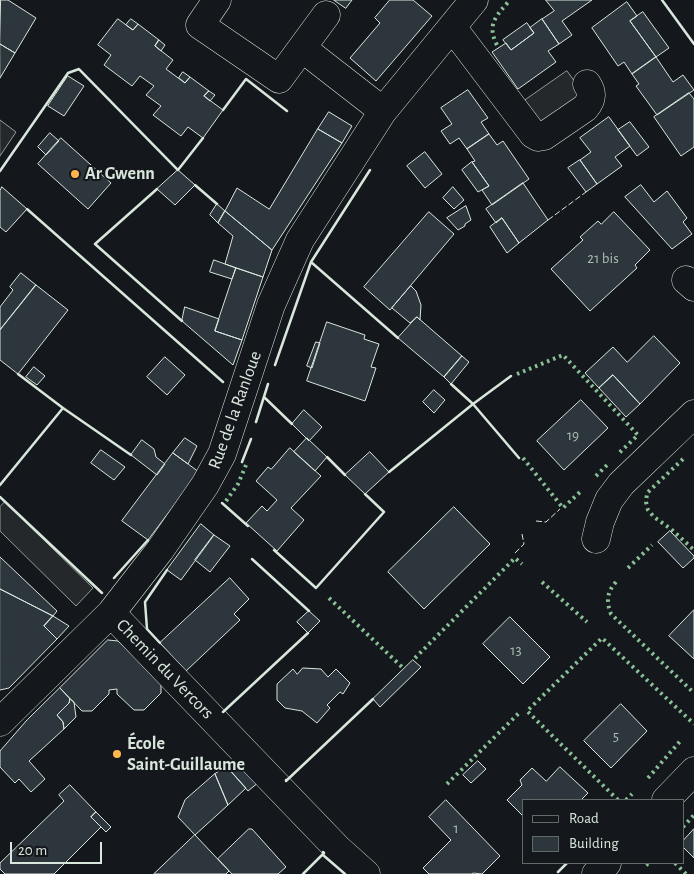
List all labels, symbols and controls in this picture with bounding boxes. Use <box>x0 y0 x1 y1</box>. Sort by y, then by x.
place label: Ar Gwenn <box>85 163 155 185</box>
marker: Ar Gwenn <box>69 168 81 180</box>
house number: 21 bis <box>587 249 619 267</box>
street label: Rue de la Ranloue <box>204 348 266 472</box>
house number: 19 <box>567 426 579 444</box>
street label: Chemin du Vercors <box>112 614 218 724</box>
house number: 13 <box>510 641 522 659</box>
house number: 5 <box>613 727 619 745</box>
place label: École Saint-Guillaume <box>127 733 245 776</box>
marker: École Saint-Guillaume <box>111 748 123 760</box>
legend <box>522 799 684 864</box>
text: Road <box>569 811 599 826</box>
house number: 1 <box>453 819 459 837</box>
scale bar <box>12 832 105 864</box>
text: Building <box>569 836 619 851</box>
text: 20 m <box>18 843 47 858</box>

